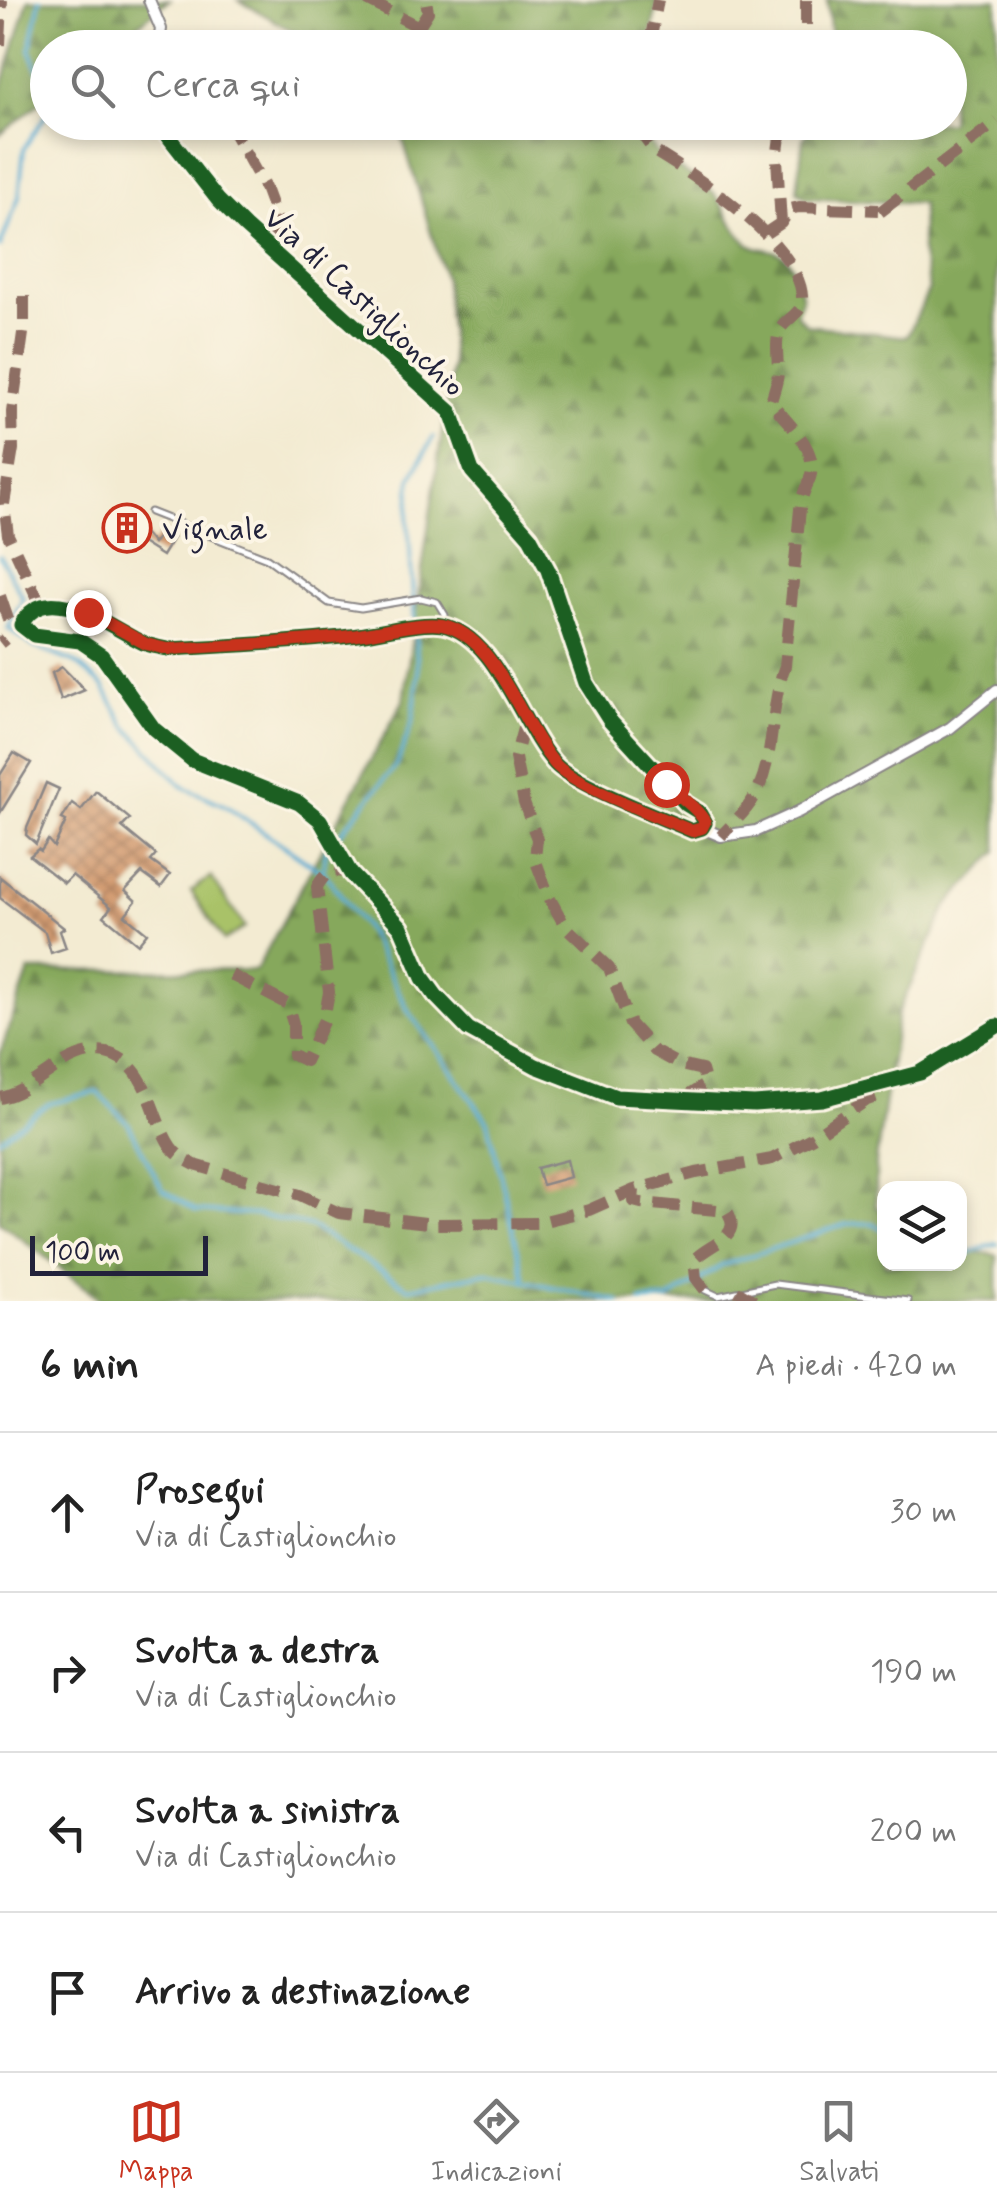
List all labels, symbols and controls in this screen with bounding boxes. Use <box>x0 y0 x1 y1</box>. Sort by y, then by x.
search box <box>30 30 967 140</box>
icon: search <box>65 58 120 113</box>
text: Cerca qui <box>145 61 300 110</box>
street label: Via di Castiglionchio <box>254 198 474 407</box>
building icon: Vignale <box>101 502 153 554</box>
place label: Vignale <box>162 509 268 554</box>
route end <box>66 590 112 636</box>
route start <box>644 762 690 808</box>
map controls <box>877 1181 967 1271</box>
button: layers <box>877 1181 967 1271</box>
scale bar <box>30 1231 208 1276</box>
text: 100 m <box>45 1235 120 1272</box>
text: 6 min <box>40 1339 139 1394</box>
text: A piedi · 420 m <box>755 1345 957 1387</box>
text: Prosegui <box>135 1467 264 1516</box>
icon: ahead <box>40 1485 95 1540</box>
text: 30 m <box>890 1491 957 1533</box>
text: Via di Castiglionchio <box>135 1516 396 1558</box>
text: Svolta a destra <box>135 1627 380 1676</box>
icon: right <box>40 1645 95 1700</box>
text: 190 m <box>870 1651 957 1693</box>
text: Via di Castiglionchio <box>135 1676 396 1718</box>
text: Svolta a sinistra <box>135 1787 400 1836</box>
icon: left <box>40 1805 95 1860</box>
text: 200 m <box>870 1811 957 1853</box>
text: Via di Castiglionchio <box>135 1836 396 1878</box>
icon: arrive <box>40 1965 95 2020</box>
text: Arrivo a destinazione <box>135 1968 471 2017</box>
tab: Mappa <box>119 2094 194 2191</box>
tab: Indicazioni <box>431 2094 562 2191</box>
tab: Salvati <box>799 2094 878 2191</box>

